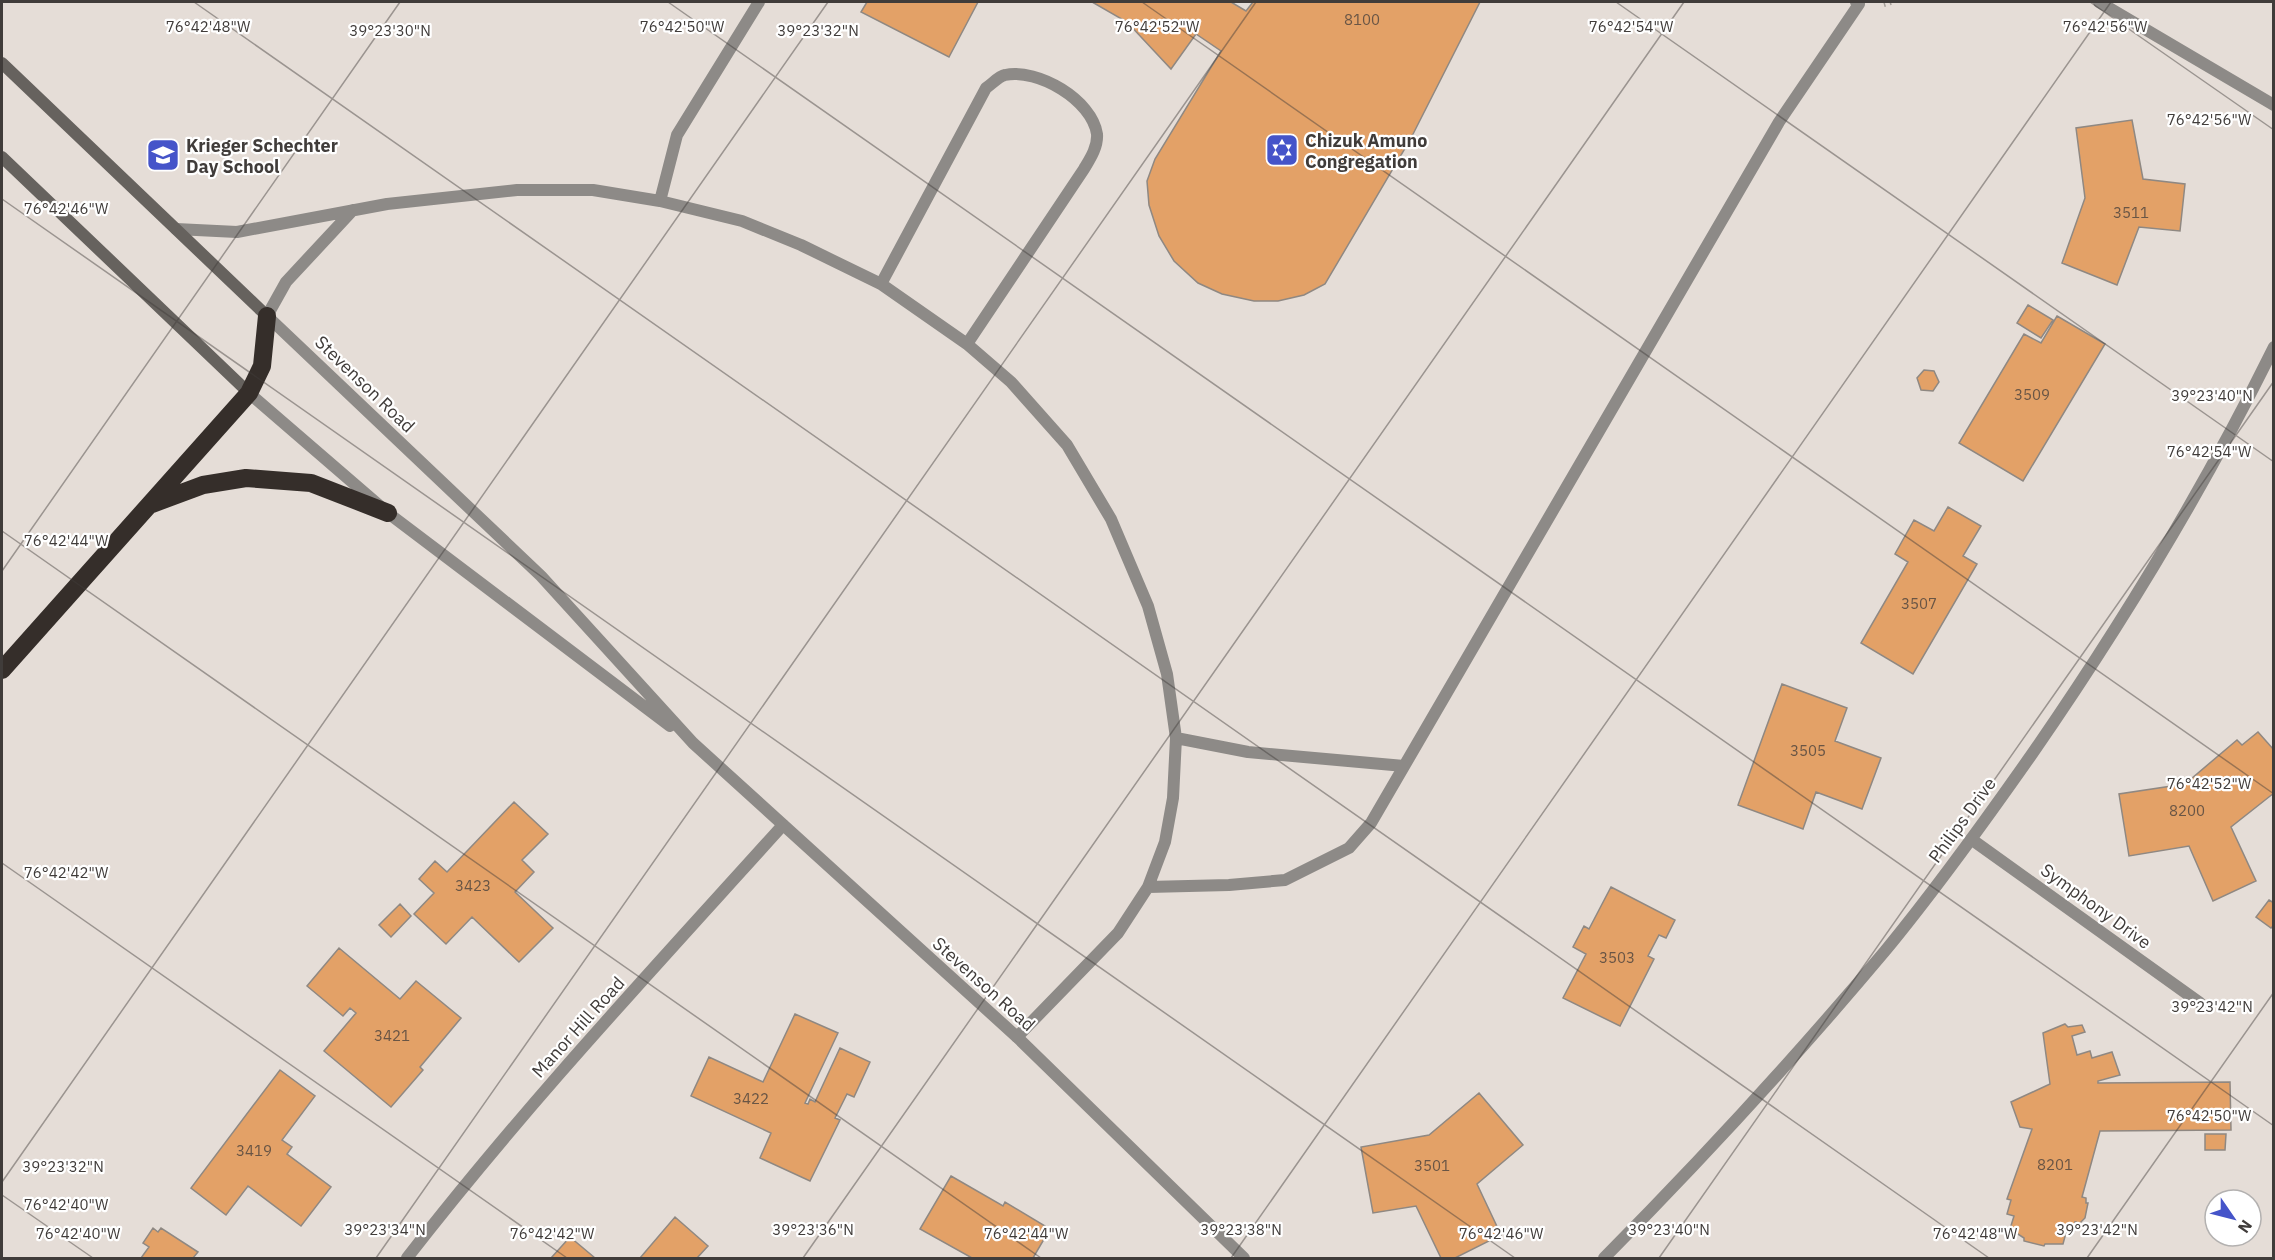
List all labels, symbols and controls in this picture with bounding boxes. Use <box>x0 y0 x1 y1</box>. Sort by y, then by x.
house number: 8100 <box>1344 10 1380 29</box>
text: 76°42'48"W <box>166 17 251 36</box>
text: 76°42'50"W <box>640 17 725 36</box>
text: 76°42'52"W <box>1115 17 1200 36</box>
text: 76°42'54"W <box>1589 17 1674 36</box>
text: 76°42'56"W <box>2063 17 2148 36</box>
text: 39°23'30"N <box>349 21 431 40</box>
text: 39°23'32"N <box>777 21 859 40</box>
text: 76°42'56"W <box>2167 110 2252 129</box>
place label: Chizuk Amuno Congregation <box>1305 129 1427 173</box>
synagogue icon: Chizuk Amuno Congregation <box>1264 132 1300 168</box>
place label: Krieger Schechter Day School <box>186 134 338 178</box>
school or university icon: Krieger Schechter Day School <box>145 137 181 173</box>
text: 76°42'46"W <box>24 199 109 218</box>
house number: 3511 <box>2113 203 2149 222</box>
street label: Stevenson Road <box>310 331 420 437</box>
house number: 3509 <box>2014 385 2050 404</box>
text: 39°23'40"N <box>2171 386 2253 405</box>
text: 76°42'54"W <box>2167 442 2252 461</box>
text: 76°42'44"W <box>24 531 109 550</box>
house number: 3507 <box>1901 594 1937 613</box>
house number: 3505 <box>1790 741 1826 760</box>
street label: Philips Drive <box>1923 773 2001 867</box>
text: 76°42'52"W <box>2167 774 2252 793</box>
house number: 8200 <box>2169 801 2205 820</box>
street label: Symphony Drive <box>2036 858 2156 954</box>
text: 76°42'42"W <box>24 863 109 882</box>
house number: 3423 <box>455 876 491 895</box>
street label: Stevenson Road <box>928 932 1040 1036</box>
house number: 3503 <box>1599 948 1635 967</box>
street label: Manor Hill Road <box>527 972 629 1082</box>
text: 39°23'42"N <box>2171 997 2253 1016</box>
house number: 3421 <box>374 1026 410 1045</box>
house number: 3422 <box>733 1089 769 1108</box>
text: 76°42'50"W <box>2167 1106 2252 1125</box>
house number: 3419 <box>236 1141 272 1160</box>
house number: 8201 <box>2037 1155 2073 1174</box>
house number: 3501 <box>1414 1156 1450 1175</box>
text: 39°23'32"N <box>22 1157 104 1176</box>
north arrow <box>2203 1188 2263 1248</box>
text: 76°42'40"W <box>24 1195 109 1214</box>
text: N <box>2234 1216 2257 1237</box>
text: 39°23'34"N <box>344 1220 426 1239</box>
text: 39°23'36"N <box>772 1220 854 1239</box>
text: 39°23'38"N <box>1200 1220 1282 1239</box>
text: 39°23'40"N <box>1628 1220 1710 1239</box>
text: 39°23'42"N <box>2056 1220 2138 1239</box>
text: 76°42'40"W <box>36 1224 121 1243</box>
text: 76°42'42"W <box>510 1224 595 1243</box>
text: 76°42'44"W <box>984 1224 1069 1243</box>
text: 76°42'46"W <box>1459 1224 1544 1243</box>
text: 76°42'48"W <box>1933 1224 2018 1243</box>

